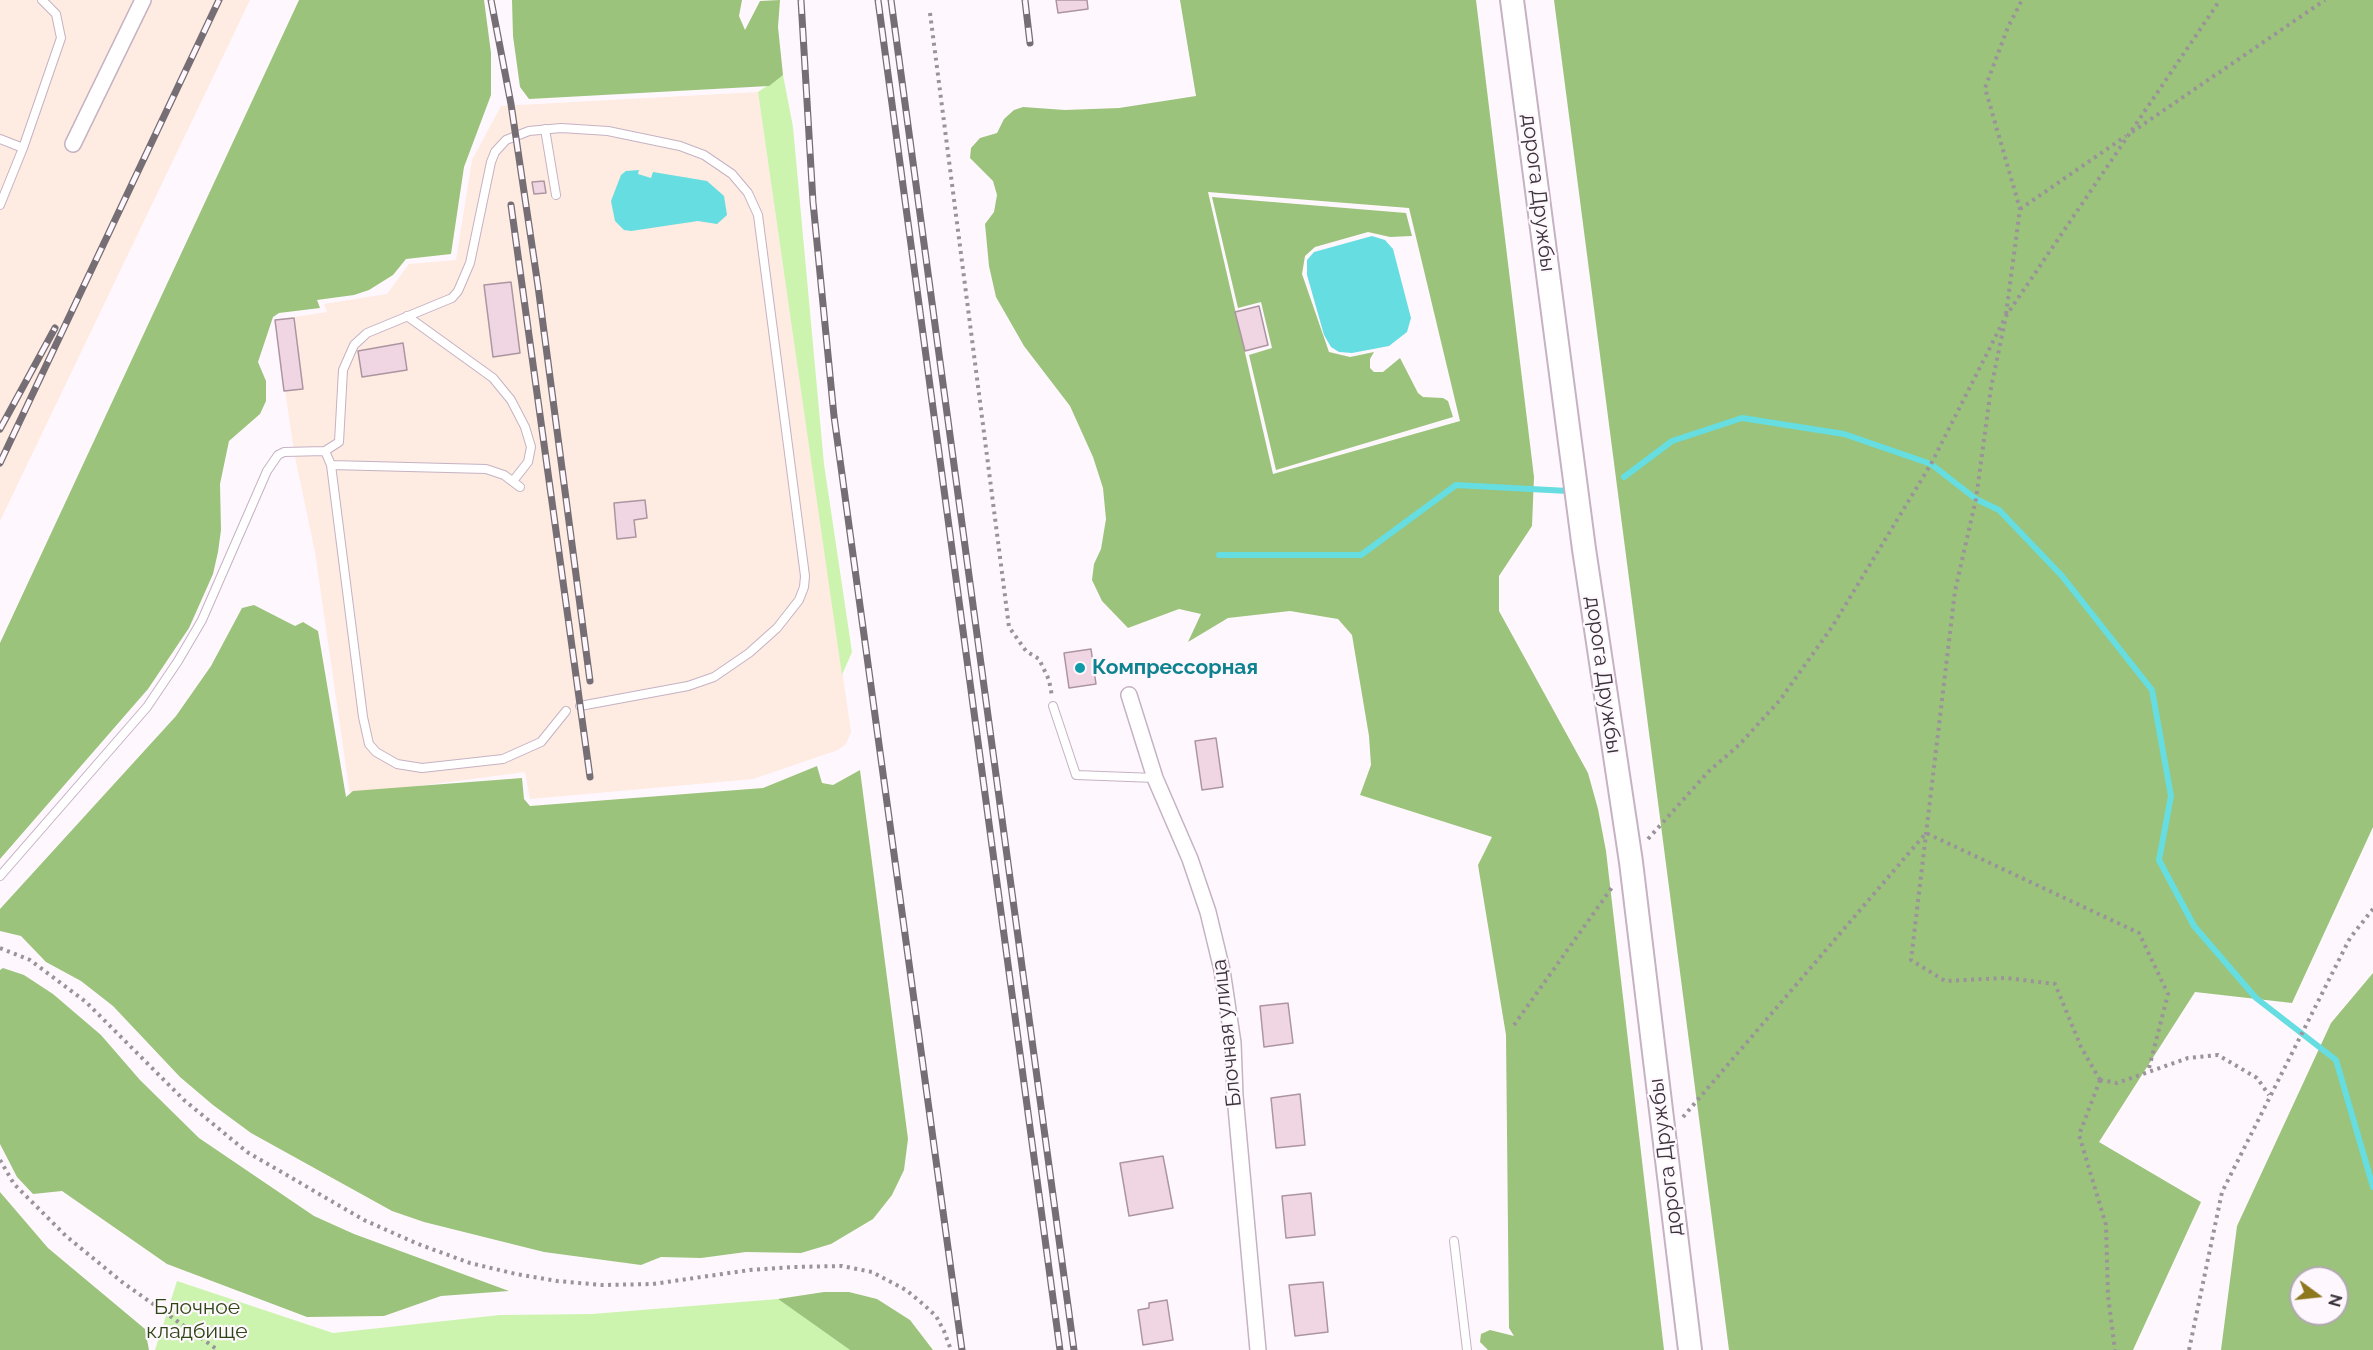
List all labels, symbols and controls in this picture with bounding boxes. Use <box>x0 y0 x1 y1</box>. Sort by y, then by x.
street label: дорога Дружбы <box>1516 113 1560 273</box>
street label: дорога Дружбы <box>1579 595 1627 755</box>
place label: Компрессорная <box>1092 655 1258 681</box>
marker: Компрессорная <box>1073 661 1087 675</box>
street label: Блочная улица <box>1207 958 1247 1108</box>
street label: дорога Дружбы <box>1644 1077 1688 1237</box>
north arrow <box>2289 1266 2349 1326</box>
text: N <box>2324 1292 2346 1309</box>
park label: Блочное кладбище <box>146 1295 248 1345</box>

